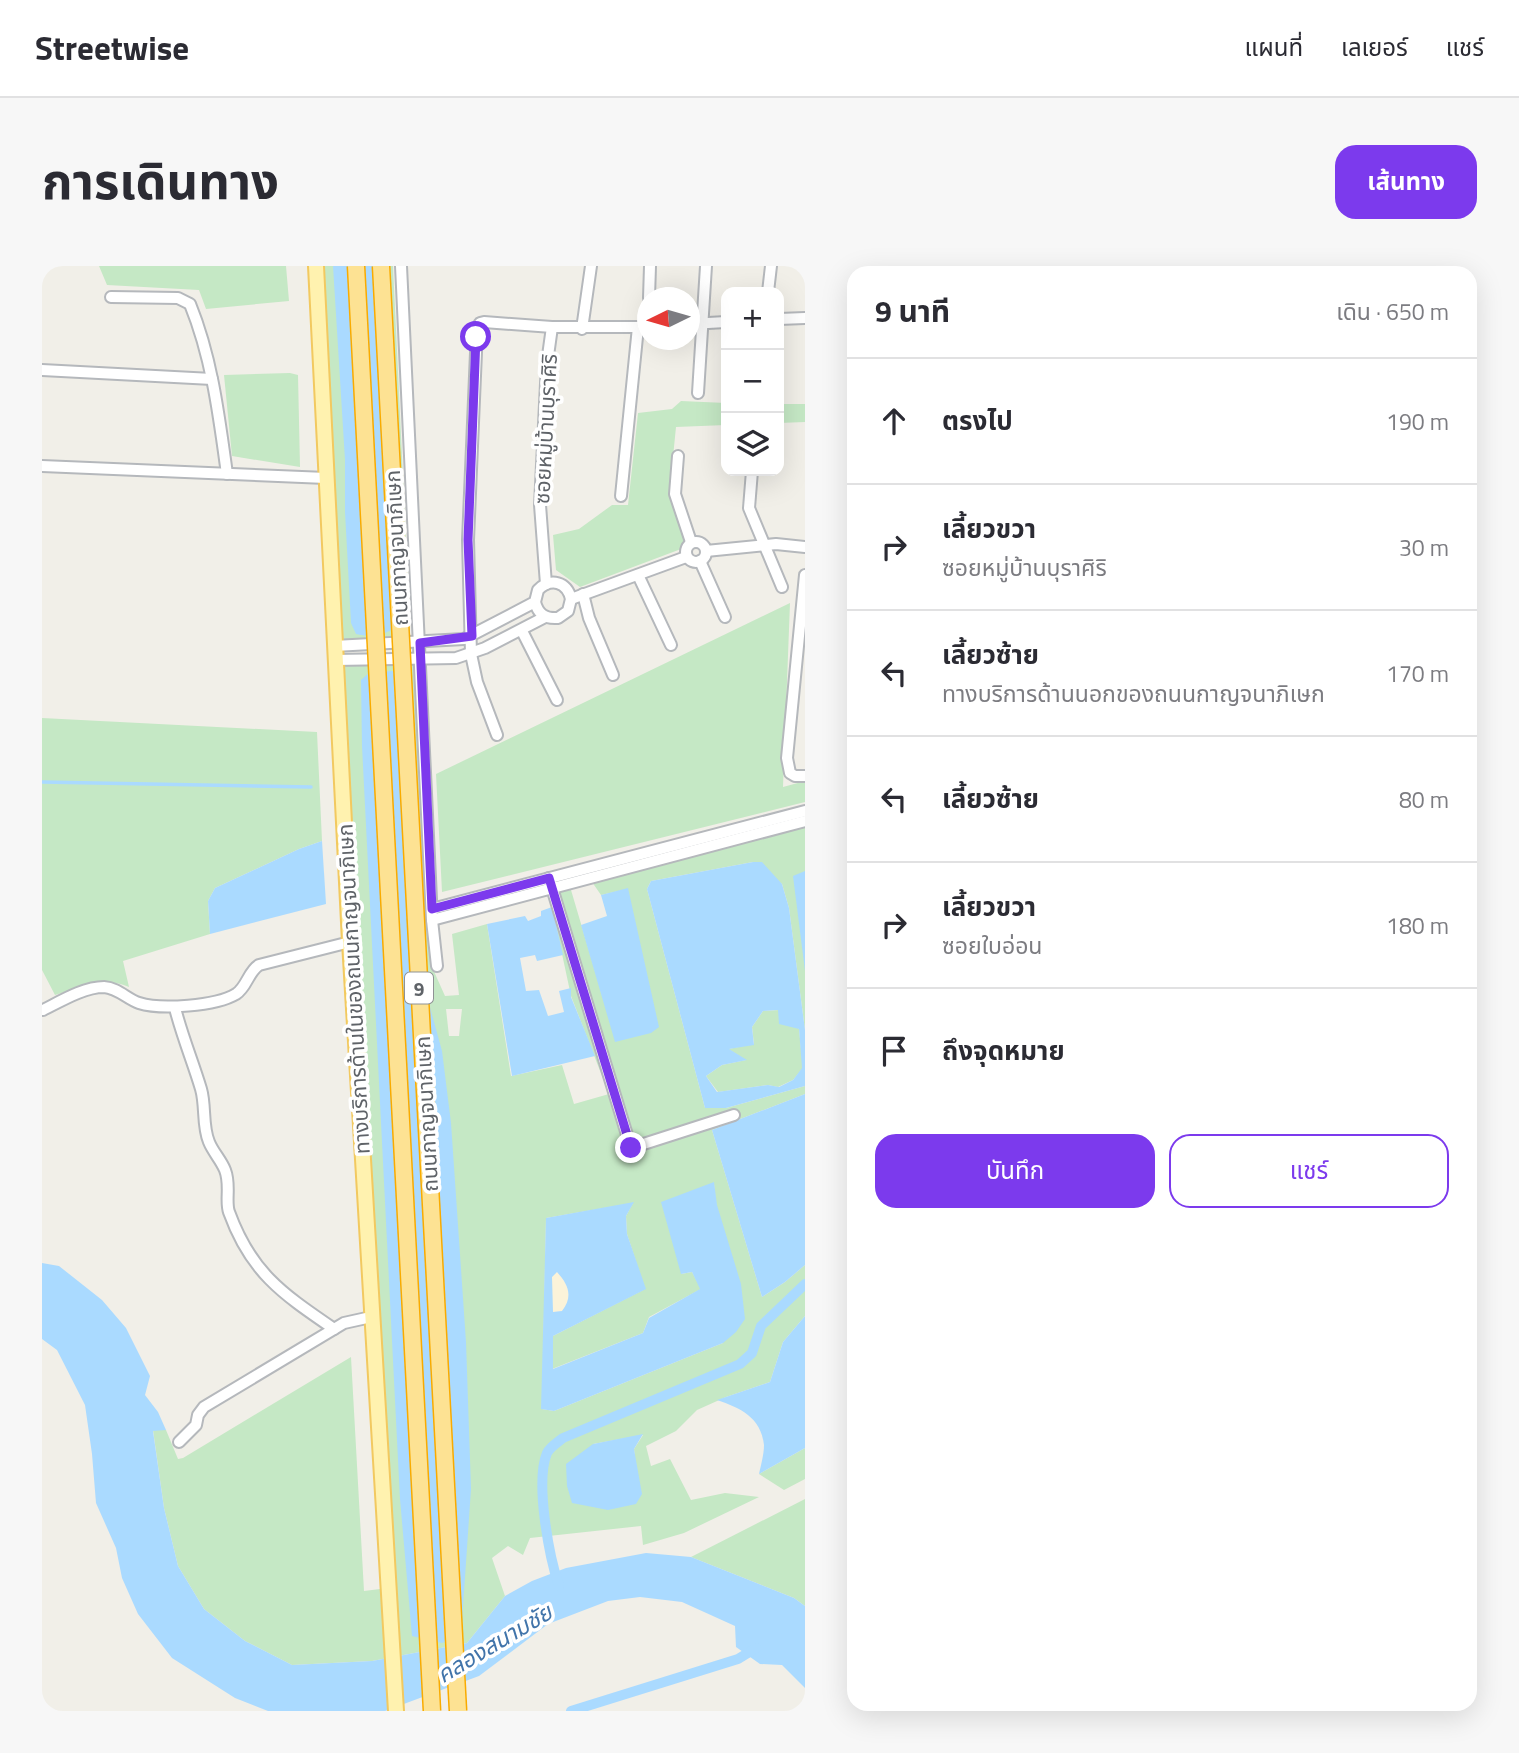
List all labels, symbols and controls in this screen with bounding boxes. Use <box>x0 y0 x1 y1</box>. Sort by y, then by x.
text: Streetwise <box>35 23 189 73</box>
text: แผนที่ <box>1245 29 1303 65</box>
text: เลเยอร์ <box>1341 29 1408 65</box>
text: แชร์ <box>1446 29 1484 65</box>
text: การเดินทาง <box>42 143 279 218</box>
button: เส้นทาง <box>1335 145 1477 219</box>
north arrow <box>637 287 700 350</box>
map controls <box>721 287 784 476</box>
button: + <box>721 287 784 350</box>
text: 9 นาที <box>875 288 950 334</box>
text: เดิน · 650 m <box>1336 294 1449 329</box>
route start <box>460 321 491 352</box>
button: − <box>721 350 784 413</box>
street label: ซอยหมู่บ้านบุราศิริ <box>525 353 565 505</box>
text: ตรงไป <box>942 401 1013 440</box>
icon: ahead <box>875 402 913 440</box>
text: 190 m <box>1386 404 1449 439</box>
button: layers <box>721 413 784 476</box>
street label: ถนนกาญจนาภิเษก <box>376 469 416 627</box>
text: เลี้ยวขวา <box>942 509 1036 548</box>
icon: right <box>875 528 913 566</box>
text: 30 m <box>1399 530 1449 565</box>
text: ซอยหมู่บ้านบุราศิริ <box>942 550 1107 585</box>
text: เลี้ยวซ้าย <box>942 635 1039 674</box>
icon: left <box>875 654 913 692</box>
text: 170 m <box>1386 656 1449 691</box>
text: ทางบริการด้านนอกของถนนกาญจนาภิเษก <box>942 676 1325 711</box>
text: เลี้ยวซ้าย <box>942 779 1039 818</box>
icon: left <box>875 780 913 818</box>
text: 80 m <box>1399 782 1449 817</box>
street label: ทางบริการด้านในของถนนกาญจนาภิเษก <box>328 823 378 1155</box>
text: เลี้ยวขวา <box>942 887 1036 926</box>
icon: right <box>875 906 913 944</box>
text: 180 m <box>1386 908 1449 943</box>
text: ซอยใบอ่อน <box>942 928 1042 963</box>
road number: 9 <box>405 972 433 1003</box>
text: ถึงจุดหมาย <box>942 1031 1065 1070</box>
icon: arrive <box>875 1032 913 1070</box>
street label: ถนนกาญจนาภิเษก <box>406 1035 446 1193</box>
route end <box>615 1132 646 1163</box>
button: บันทึก <box>875 1134 1155 1208</box>
button: แชร์ <box>1169 1134 1449 1208</box>
water label: คลองสนามชัย <box>429 1594 560 1691</box>

